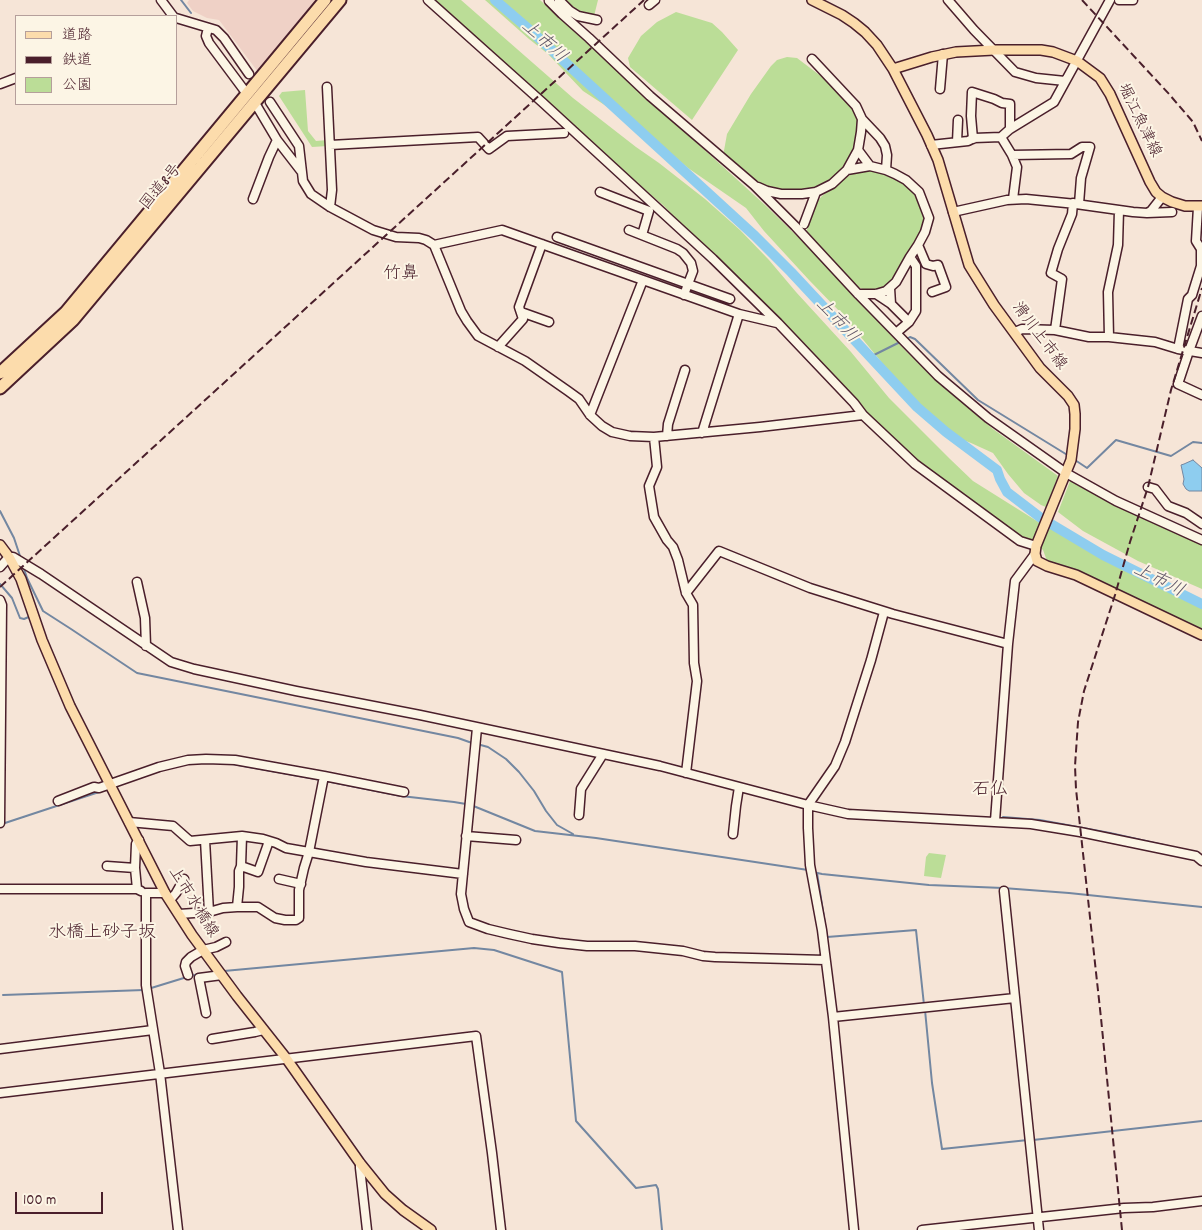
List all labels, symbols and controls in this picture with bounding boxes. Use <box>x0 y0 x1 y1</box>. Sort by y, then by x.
legend <box>15 15 178 105</box>
water label: 上市川 <box>516 17 570 69</box>
text: 道路 <box>62 25 92 47</box>
text: 鉄道 <box>62 50 92 72</box>
text: 公園 <box>62 75 92 97</box>
street label: 堀江魚津線 <box>1112 81 1164 161</box>
street label: 国道8号 <box>137 161 187 215</box>
district label: 竹鼻 <box>383 265 419 287</box>
water label: 上市川 <box>810 295 862 349</box>
street label: 滑川上市線 <box>1006 299 1070 375</box>
water label: 上市川 <box>1129 560 1187 604</box>
district label: 石仏 <box>972 781 1008 803</box>
street label: 上市水橋線 <box>163 864 221 942</box>
district label: 水橋上砂子坂 <box>48 924 156 946</box>
scale bar <box>18 1182 105 1214</box>
text: 100 m <box>23 1190 56 1212</box>

